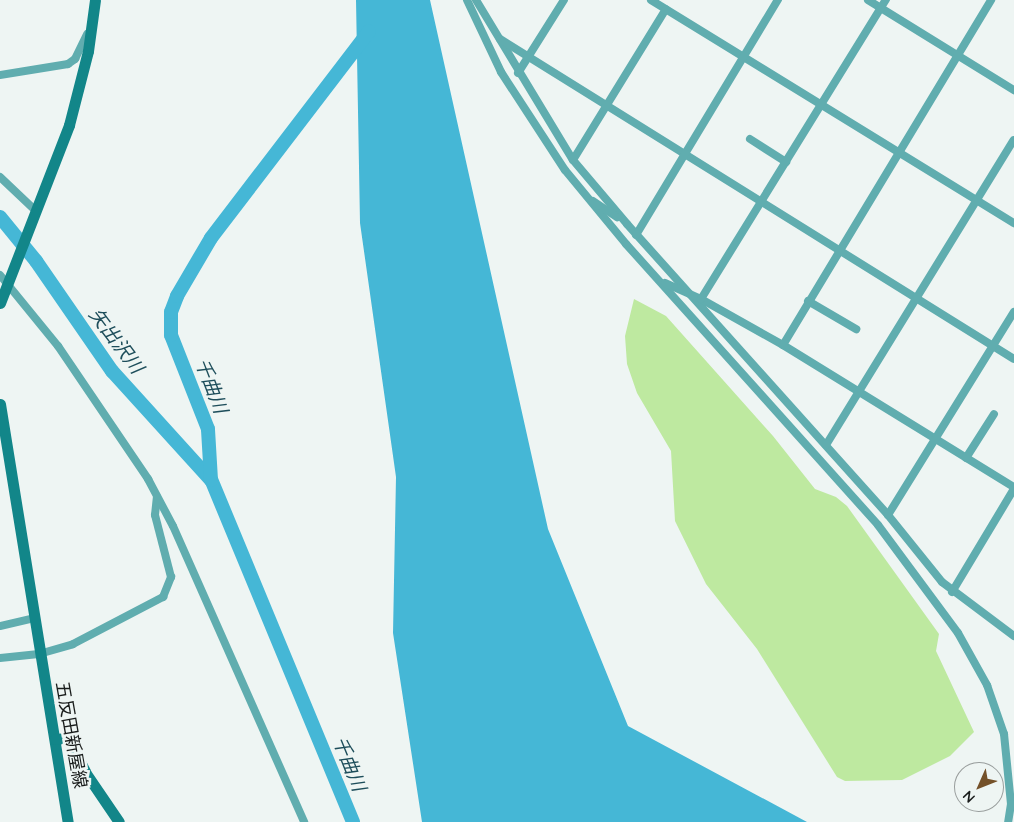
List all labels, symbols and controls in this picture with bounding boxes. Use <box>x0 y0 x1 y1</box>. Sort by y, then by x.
water label: 矢出沢川 <box>84 304 148 378</box>
water label: 千曲川 <box>190 355 232 417</box>
street label: 五反田新屋線 <box>51 680 91 790</box>
water label: 千曲川 <box>328 733 370 795</box>
north arrow <box>954 762 1004 812</box>
text: N <box>959 787 979 807</box>

